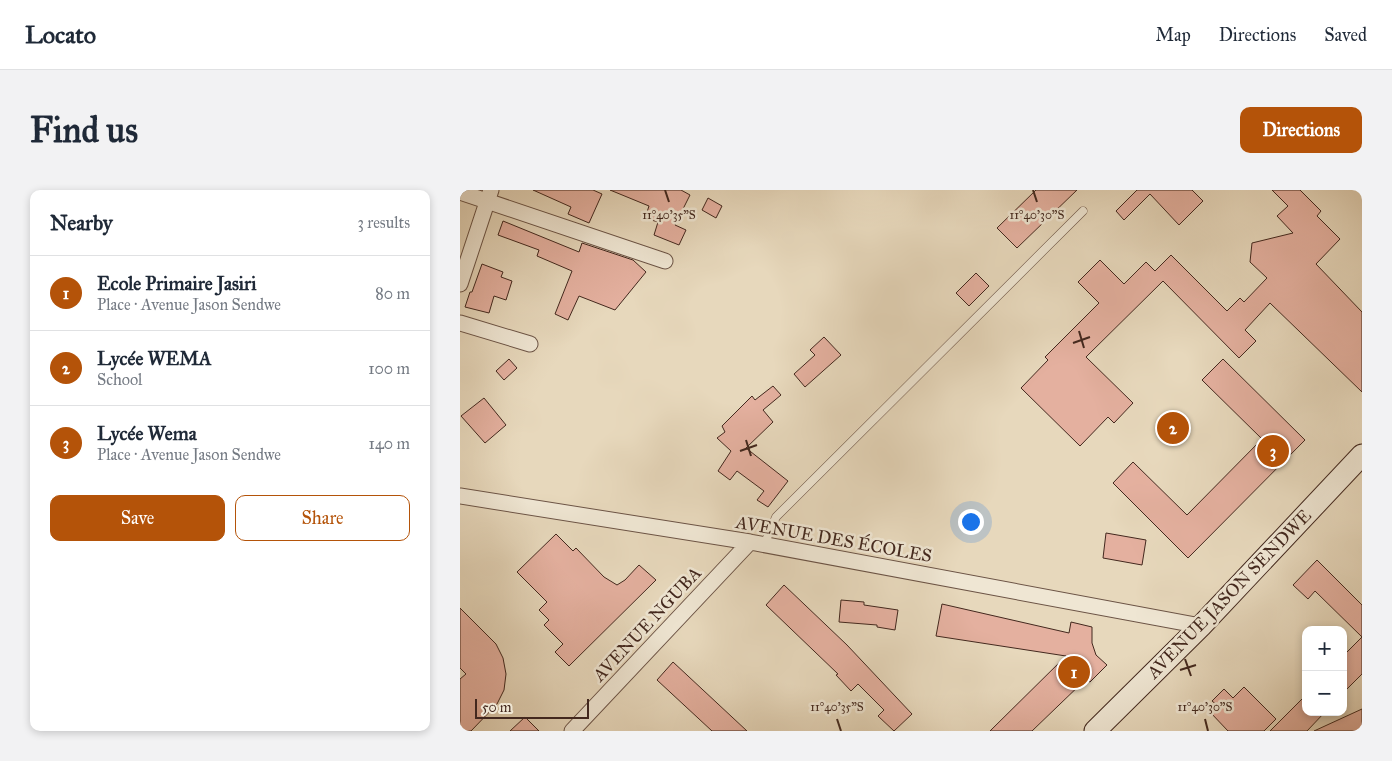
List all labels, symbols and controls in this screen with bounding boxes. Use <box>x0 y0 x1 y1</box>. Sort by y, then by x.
text: Locato <box>25 20 96 50</box>
text: Map <box>1155 24 1191 46</box>
text: Directions <box>1219 24 1296 46</box>
text: Saved <box>1324 24 1367 46</box>
button: Directions <box>1240 107 1362 153</box>
text: Find us <box>30 109 138 152</box>
text: 11°40'35"S <box>642 208 696 222</box>
text: 11°40'30"S <box>1010 208 1064 222</box>
text: Nearby <box>50 210 113 236</box>
text: 3 results <box>357 213 410 232</box>
text: Ecole Primaire Jasiri <box>97 272 256 295</box>
text: 1 <box>63 284 69 303</box>
text: 80 m <box>375 284 410 303</box>
text: Place · Avenue Jason Sendwe <box>97 295 281 314</box>
text: Lycée WEMA <box>97 347 212 370</box>
text: 2 <box>62 359 70 378</box>
text: 100 m <box>368 359 410 378</box>
text: School <box>97 370 142 389</box>
pin: 2 <box>1157 409 1189 447</box>
text: Lycée Wema <box>97 422 197 445</box>
pin: 3 <box>1257 432 1289 470</box>
text: 3 <box>63 434 69 453</box>
text: 140 m <box>369 434 410 453</box>
text: Place · Avenue Jason Sendwe <box>97 445 281 464</box>
button: Save <box>50 495 225 541</box>
button: Share <box>235 495 410 541</box>
street label: AVENUE JASON SENDWE <box>1142 505 1317 685</box>
street label: AVENUE DES ÉCOLES <box>733 509 934 567</box>
your location <box>958 509 984 535</box>
street label: AVENUE NGUBA <box>588 562 706 687</box>
map controls <box>1302 626 1347 716</box>
button: + <box>1302 626 1347 671</box>
pin: 1 <box>1058 653 1090 691</box>
button: − <box>1302 671 1347 716</box>
scale bar <box>475 696 589 719</box>
text: 50 m <box>482 699 511 716</box>
text: 11°40'35"S <box>810 700 864 714</box>
text: 11°40'30"S <box>1178 700 1232 714</box>

